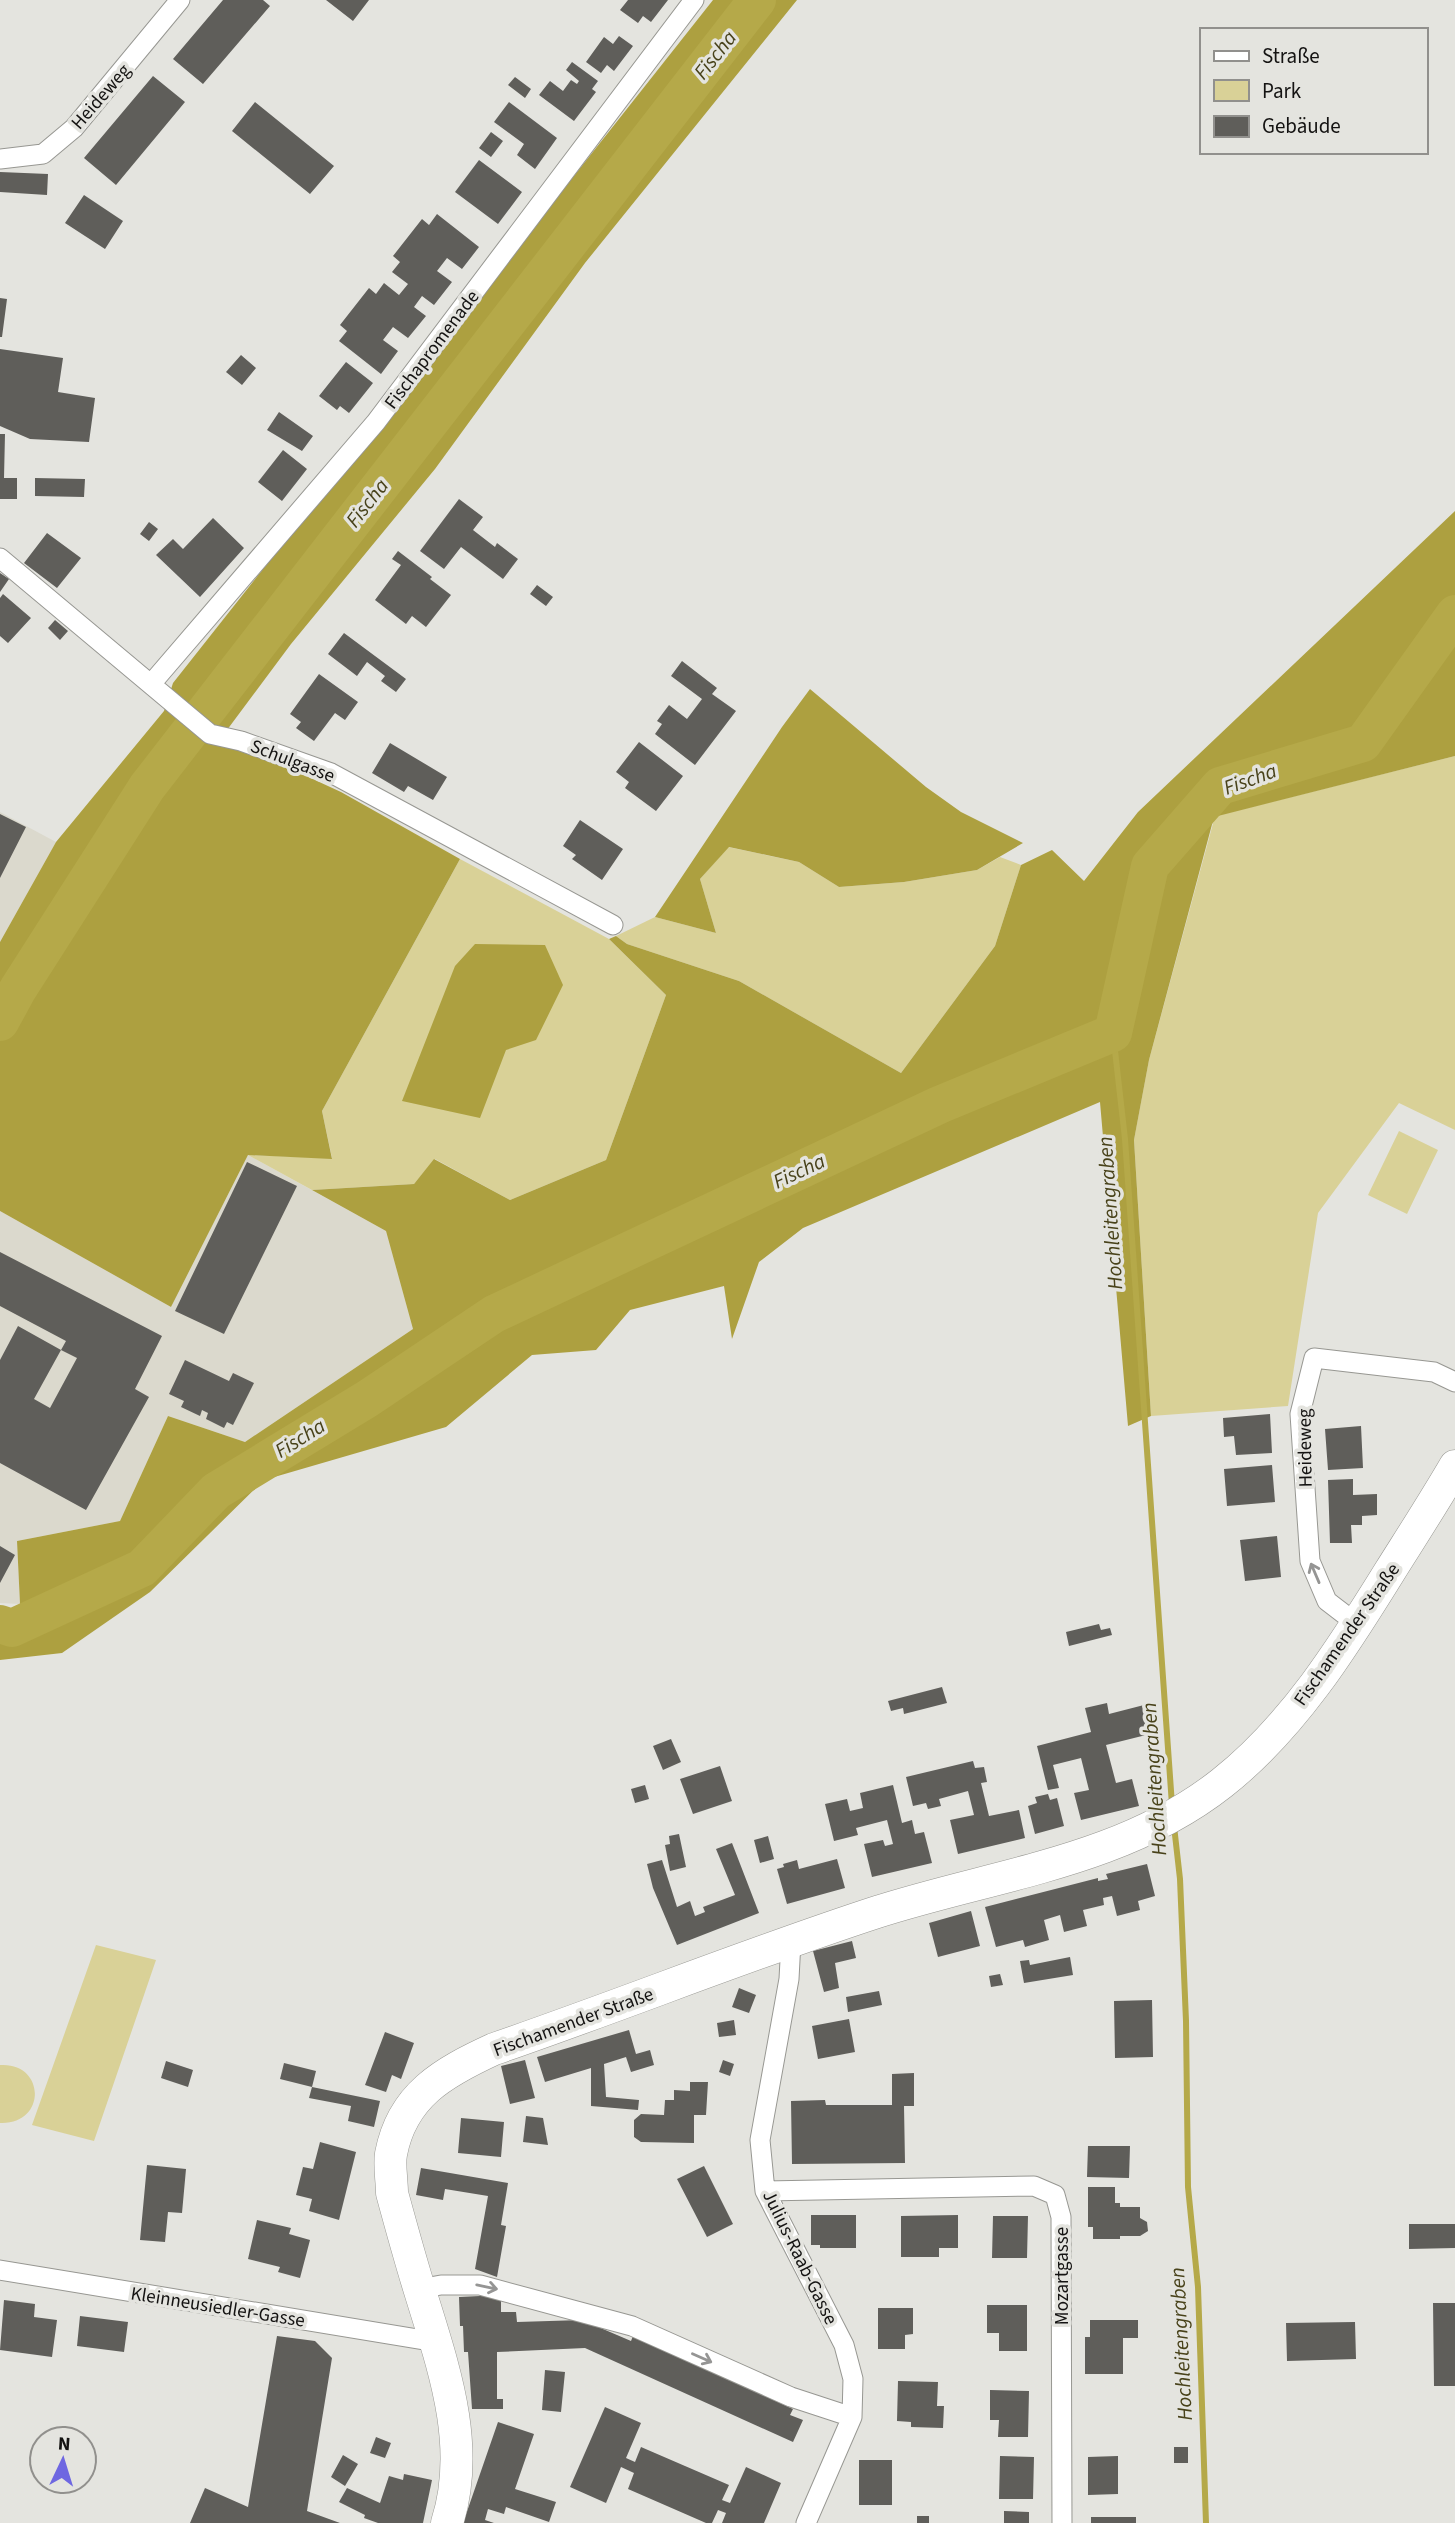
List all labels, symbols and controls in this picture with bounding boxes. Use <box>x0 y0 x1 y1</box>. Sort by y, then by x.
water label: Fischa <box>686 24 744 86</box>
legend <box>1200 28 1427 154</box>
text: Straße <box>1262 41 1320 71</box>
street label: Heideweg <box>65 58 137 136</box>
text: Park <box>1262 76 1302 106</box>
text: Gebäude <box>1262 111 1341 141</box>
street label: Fischapromenade <box>378 285 486 415</box>
water label: Fischa <box>338 472 396 534</box>
street label: Schulgasse <box>246 733 339 790</box>
water label: Fischa <box>1219 756 1281 802</box>
water label: Hochleitengraben <box>1090 1135 1130 1291</box>
water label: Fischa <box>768 1146 830 1196</box>
street label: Heideweg <box>1291 1408 1320 1488</box>
water label: Fischa <box>269 1411 331 1465</box>
street label: Fischamender Straße <box>1288 1558 1407 1712</box>
one-way arrow <box>1308 1563 1321 1585</box>
water label: Hochleitengraben <box>1134 1701 1174 1857</box>
street label: Fischamender Straße <box>490 1981 657 2064</box>
street label: Julius-Raab-Gasse <box>755 2186 844 2329</box>
street label: Mozartgasse <box>1049 2227 1076 2325</box>
water label: Hochleitengraben <box>1162 2266 1200 2422</box>
street label: Kleinneusiedler-Gasse <box>129 2280 307 2335</box>
one-way arrow <box>475 2281 498 2295</box>
one-way arrow <box>691 2352 713 2365</box>
north arrow <box>28 2425 98 2495</box>
text: N <box>57 2431 71 2458</box>

